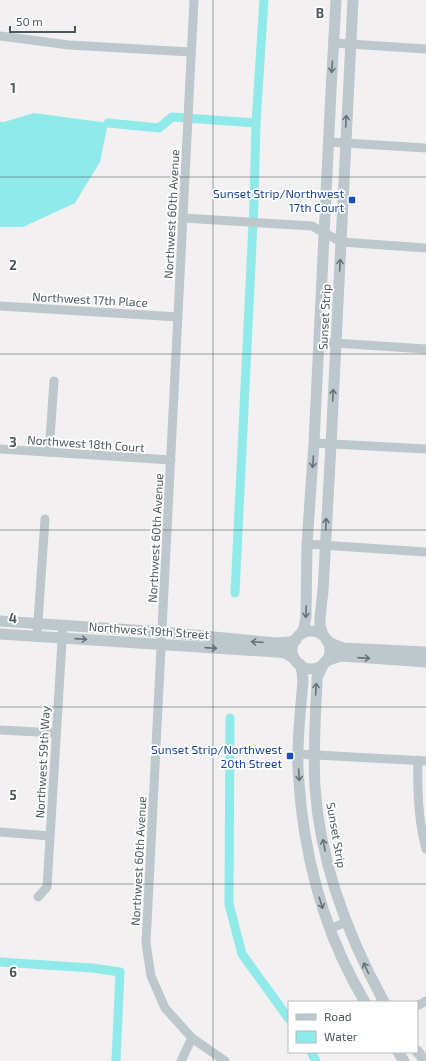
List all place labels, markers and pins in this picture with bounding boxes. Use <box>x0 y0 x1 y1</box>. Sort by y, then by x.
place label: Sunset Strip/Northwest 17th Court <box>213 186 344 214</box>
marker: Sunset Strip/Northwest 17th Court <box>347 195 357 205</box>
place label: Sunset Strip/Northwest 20th Street <box>151 742 282 770</box>
marker: Sunset Strip/Northwest 20th Street <box>285 751 295 761</box>

